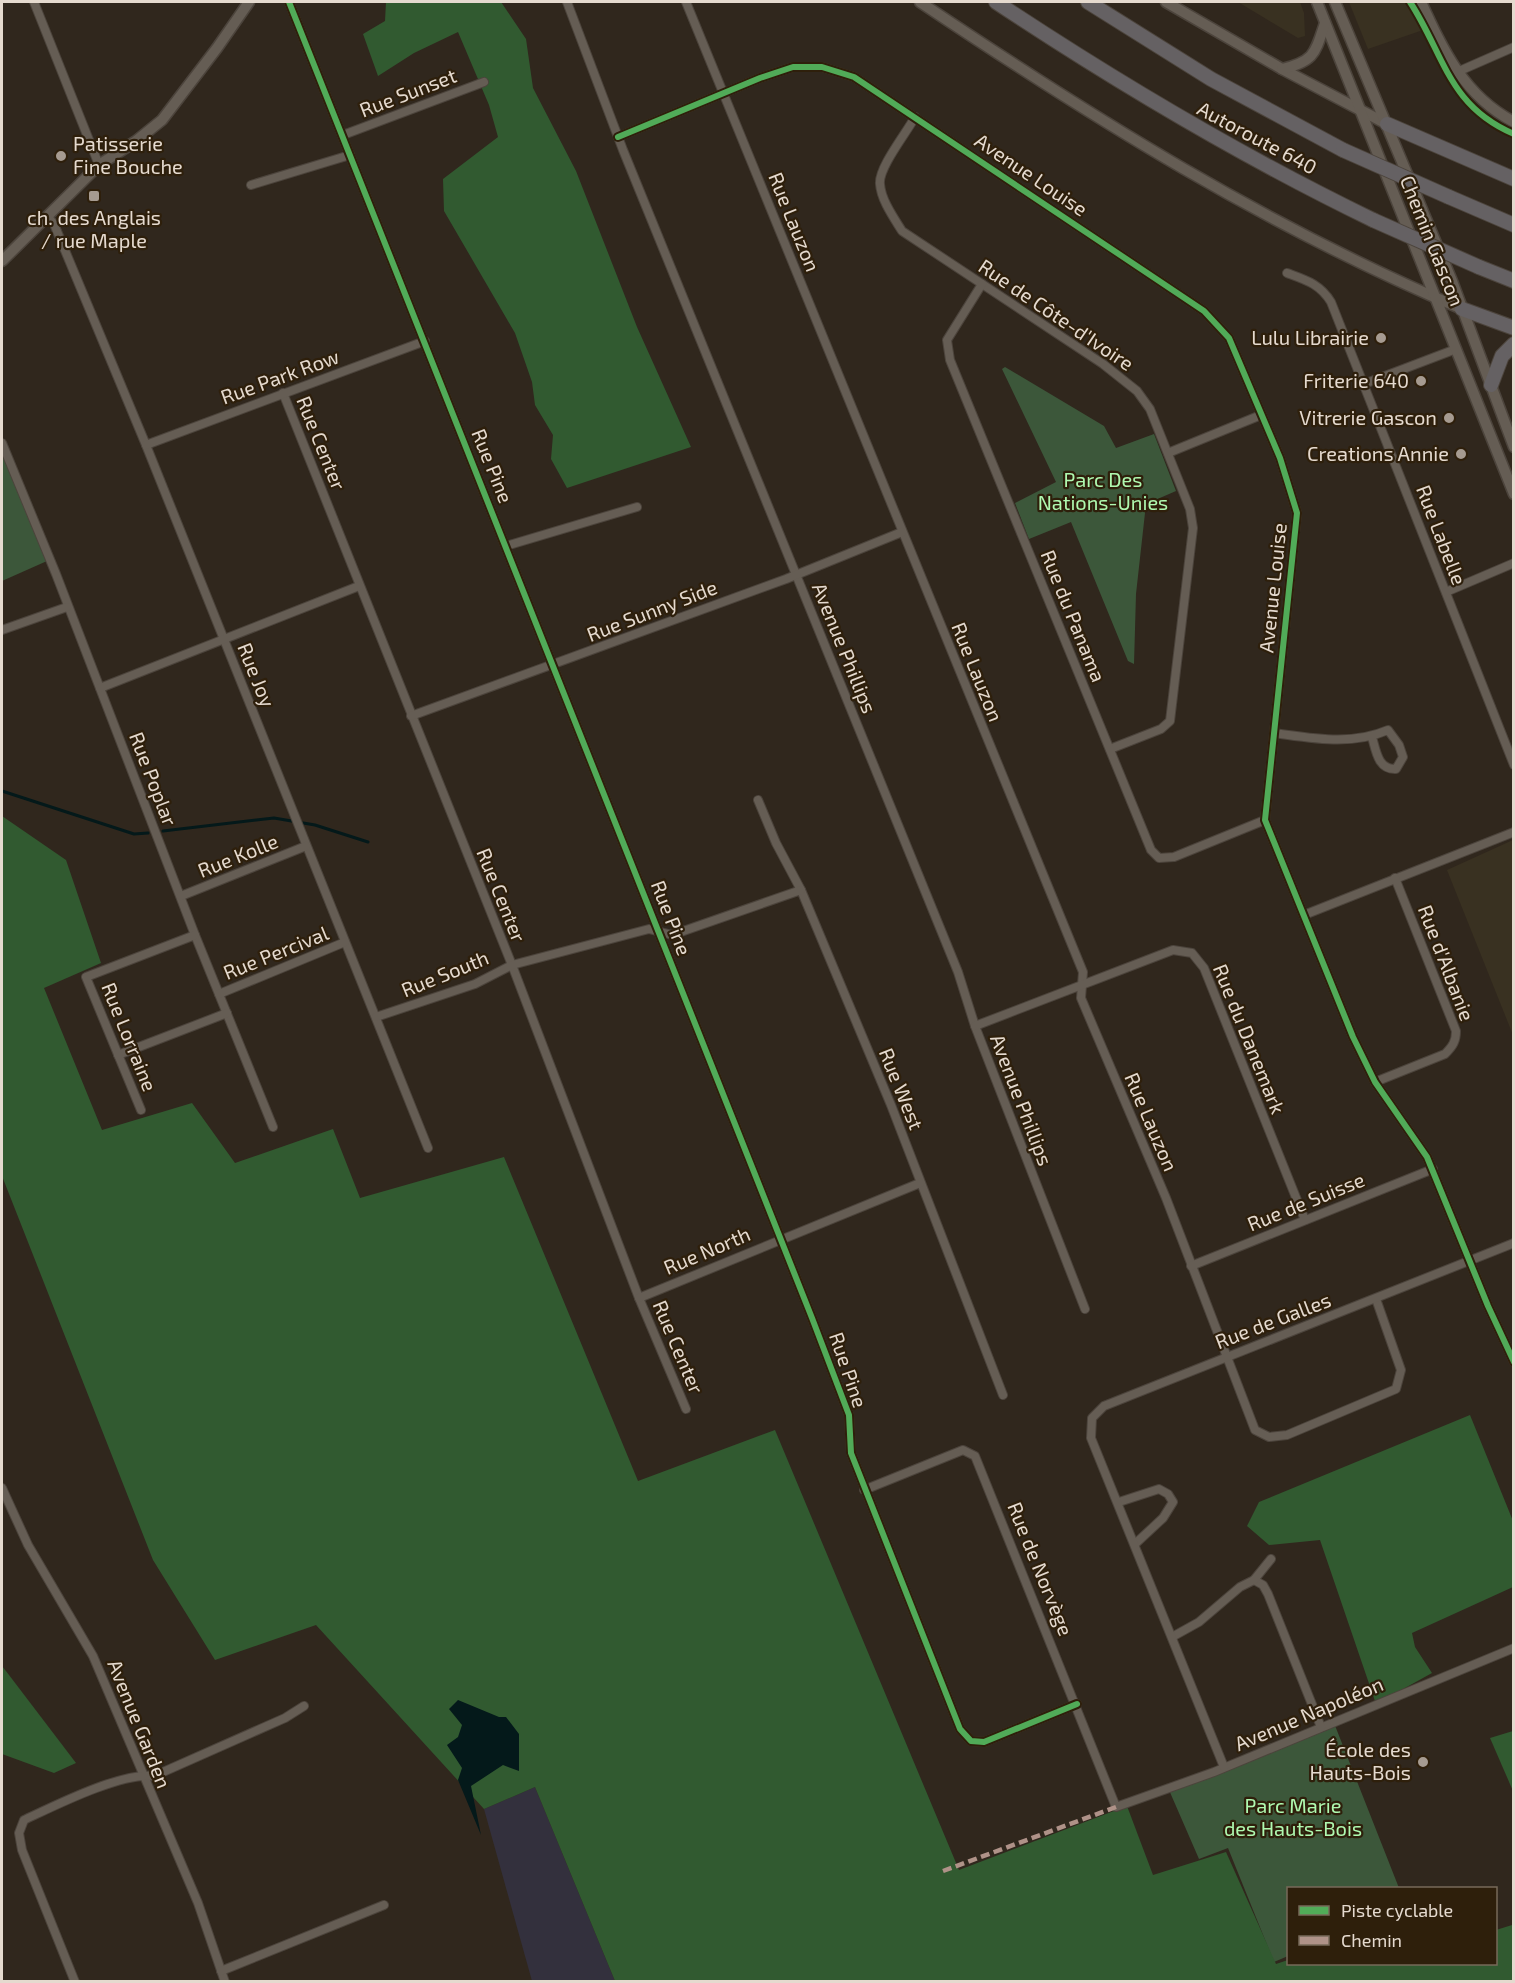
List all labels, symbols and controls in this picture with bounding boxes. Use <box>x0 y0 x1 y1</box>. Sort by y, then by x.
street label: Rue Sunset <box>356 63 460 121</box>
street label: Autoroute 640 <box>1194 96 1321 179</box>
street label: Avenue Louise <box>971 128 1092 221</box>
place label: Patisserie Fine Bouche <box>73 131 183 178</box>
marker: Patisserie Fine Bouche <box>54 149 68 163</box>
street label: Rue Lauzon <box>764 169 826 275</box>
street label: Chemin Gascon <box>1396 172 1470 309</box>
marker: ch. des Anglais / rue Maple <box>87 189 101 203</box>
place label: ch. des Anglais / rue Maple <box>27 205 161 252</box>
street label: Rue de Côte-d'Ivoire <box>974 253 1139 375</box>
place label: Lulu Librairie <box>1251 325 1369 349</box>
marker: Lulu Librairie <box>1374 331 1388 345</box>
street label: Rue Park Row <box>217 344 342 409</box>
place label: Friterie 640 <box>1303 368 1409 392</box>
marker: Friterie 640 <box>1414 374 1428 388</box>
street label: Rue Center <box>292 392 352 493</box>
place label: Vitrerie Gascon <box>1299 405 1437 429</box>
marker: Vitrerie Gascon <box>1442 411 1456 425</box>
street label: Rue Pine <box>467 425 519 506</box>
place label: Creations Annie <box>1307 441 1449 465</box>
marker: Creations Annie <box>1454 447 1468 461</box>
park label: Parc Des Nations-Unies <box>1038 467 1168 514</box>
street label: Rue Labelle <box>1412 481 1472 588</box>
street label: Avenue Louise <box>1253 522 1291 654</box>
street label: Rue du Panama <box>1037 546 1111 685</box>
street label: Rue Sunny Side <box>583 574 720 646</box>
street label: Avenue Phillips <box>808 579 882 716</box>
street label: Rue Lauzon <box>947 619 1009 725</box>
street label: Rue Joy <box>233 639 281 711</box>
street label: Rue Poplar <box>125 728 183 829</box>
street label: Rue Kolle <box>194 828 281 882</box>
street label: Rue Center <box>472 844 532 945</box>
street label: Rue Pine <box>647 877 697 958</box>
street label: Rue d'Albanie <box>1414 901 1480 1024</box>
street label: Rue Percival <box>220 920 332 984</box>
street label: Rue South <box>397 945 492 1001</box>
street label: Rue du Danemark <box>1209 960 1291 1117</box>
street label: Rue Lorraine <box>97 979 163 1094</box>
street label: Avenue Phillips <box>986 1031 1058 1169</box>
street label: Rue West <box>875 1044 929 1133</box>
street label: Rue Lauzon <box>1120 1069 1183 1175</box>
street label: Rue de Suisse <box>1244 1167 1368 1235</box>
street label: Rue North <box>660 1221 753 1279</box>
street label: Rue de Galles <box>1211 1287 1334 1353</box>
street label: Rue Center <box>649 1296 709 1397</box>
street label: Rue Pine <box>825 1329 873 1411</box>
street label: Rue de Norvège <box>1003 1498 1079 1639</box>
street label: Avenue Garden <box>103 1656 177 1791</box>
street label: Avenue Napoléon <box>1231 1671 1387 1755</box>
place label: École des Hauts-Bois <box>1310 1737 1411 1784</box>
marker: École des Hauts-Bois <box>1416 1755 1430 1769</box>
park label: Parc Marie des Hauts-Bois <box>1224 1793 1362 1840</box>
legend <box>1287 1887 1497 1965</box>
text: Piste cyclable <box>1341 1899 1453 1921</box>
text: Chemin <box>1341 1929 1402 1951</box>

